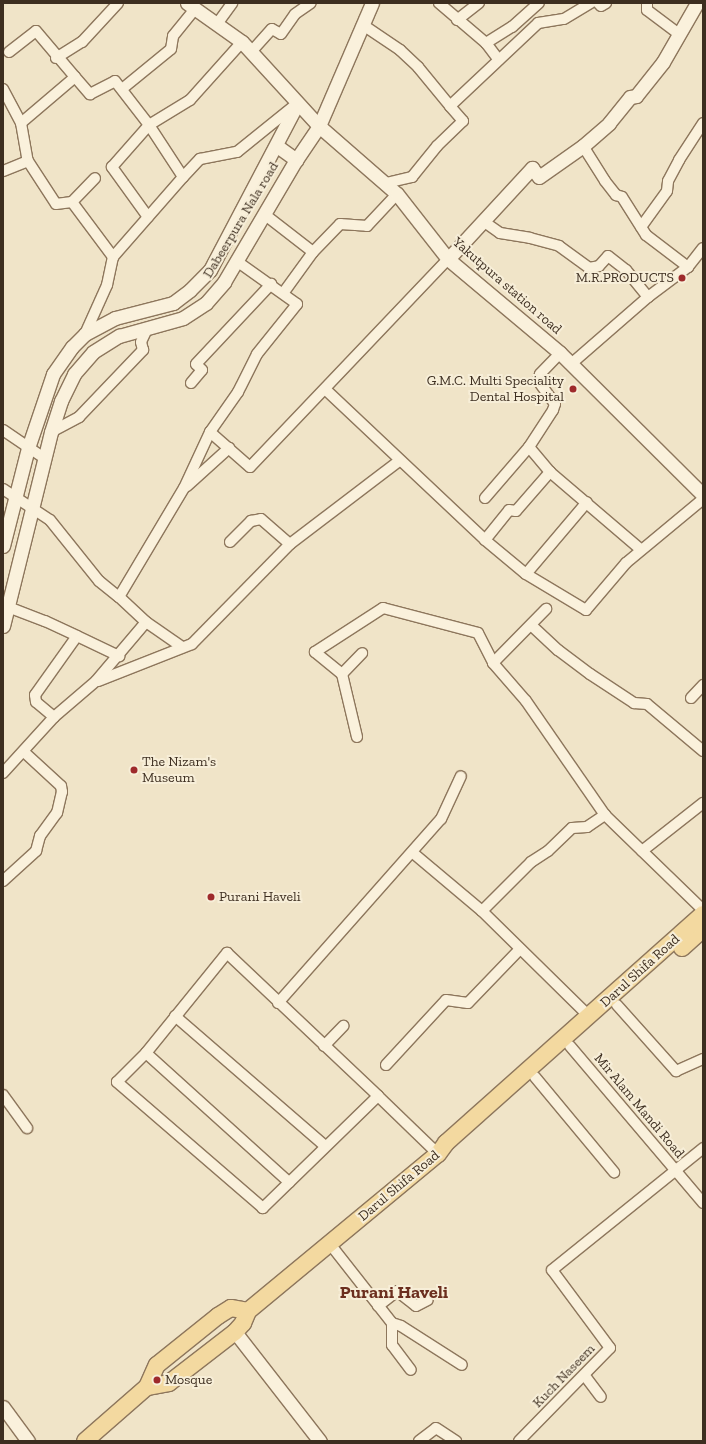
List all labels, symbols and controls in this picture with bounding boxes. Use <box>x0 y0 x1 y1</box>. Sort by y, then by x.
street label: Dabeerpura Nala road <box>200 159 282 281</box>
street label: Yakutpura station road <box>449 234 565 338</box>
place label: M.R.PRODUCTS <box>576 270 674 286</box>
marker: M.R.PRODUCTS <box>677 273 687 283</box>
place label: G.M.C. Multi Speciality Dental Hospital <box>427 373 564 406</box>
marker: G.M.C. Multi Speciality Dental Hospital <box>567 383 579 395</box>
place label: The Nizam's Museum <box>142 754 216 786</box>
marker: The Nizam's Museum <box>129 765 139 775</box>
place label: Purani Haveli <box>219 889 301 905</box>
marker: Purani Haveli <box>206 892 216 902</box>
street label: Darul Shifa Road <box>597 931 683 1011</box>
street label: Mir Alam Mandi Road <box>590 1050 688 1162</box>
street label: Darul Shifa Road <box>355 1147 443 1225</box>
district label: Purani Haveli <box>340 1281 448 1303</box>
street label: Kuch Naseem <box>529 1341 599 1411</box>
place label: Mosque <box>165 1372 212 1388</box>
marker: Mosque <box>152 1375 162 1385</box>

